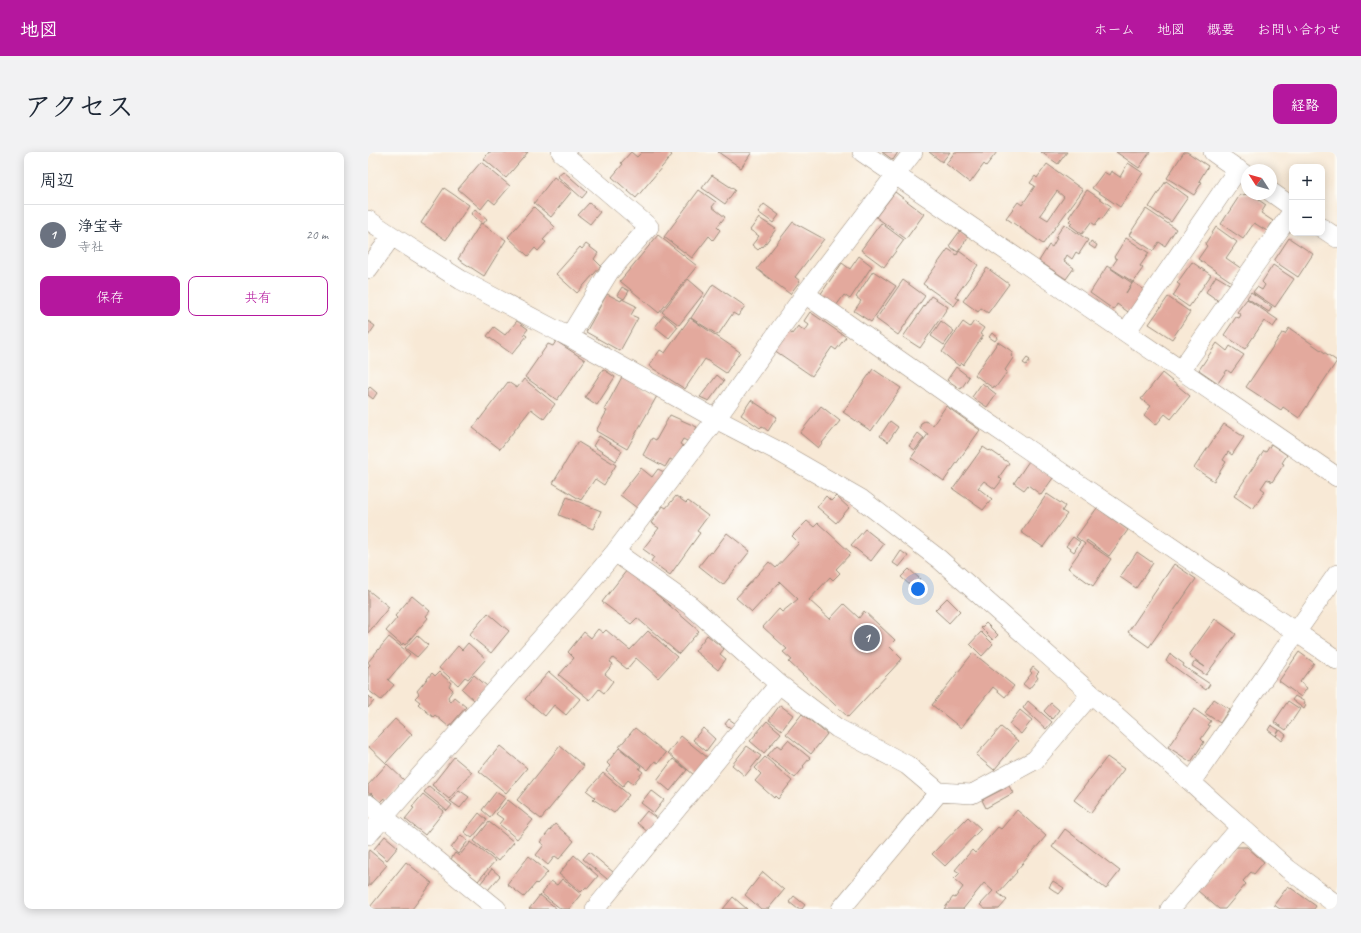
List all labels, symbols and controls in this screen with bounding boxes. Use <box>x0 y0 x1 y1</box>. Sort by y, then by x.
text: 地図 <box>20 18 58 42</box>
text: ホーム <box>1094 21 1135 38</box>
text: 地図 <box>1157 21 1185 38</box>
text: 概要 <box>1207 21 1235 38</box>
text: お問い合わせ <box>1257 21 1341 38</box>
button: 経路 <box>1273 84 1337 124</box>
text: アクセス <box>24 89 134 124</box>
north arrow <box>1241 164 1277 200</box>
map controls <box>1289 164 1325 236</box>
button: + <box>1289 164 1325 200</box>
text: 周辺 <box>40 170 74 191</box>
button: − <box>1289 200 1325 236</box>
text: 浄宝寺 <box>78 217 123 236</box>
text: 1 <box>50 227 56 243</box>
text: 20 m <box>306 227 328 243</box>
text: 寺社 <box>78 239 104 255</box>
button: 保存 <box>40 276 180 316</box>
button: 共有 <box>188 276 328 316</box>
your location <box>908 579 928 599</box>
pin: 1 <box>854 623 880 653</box>

